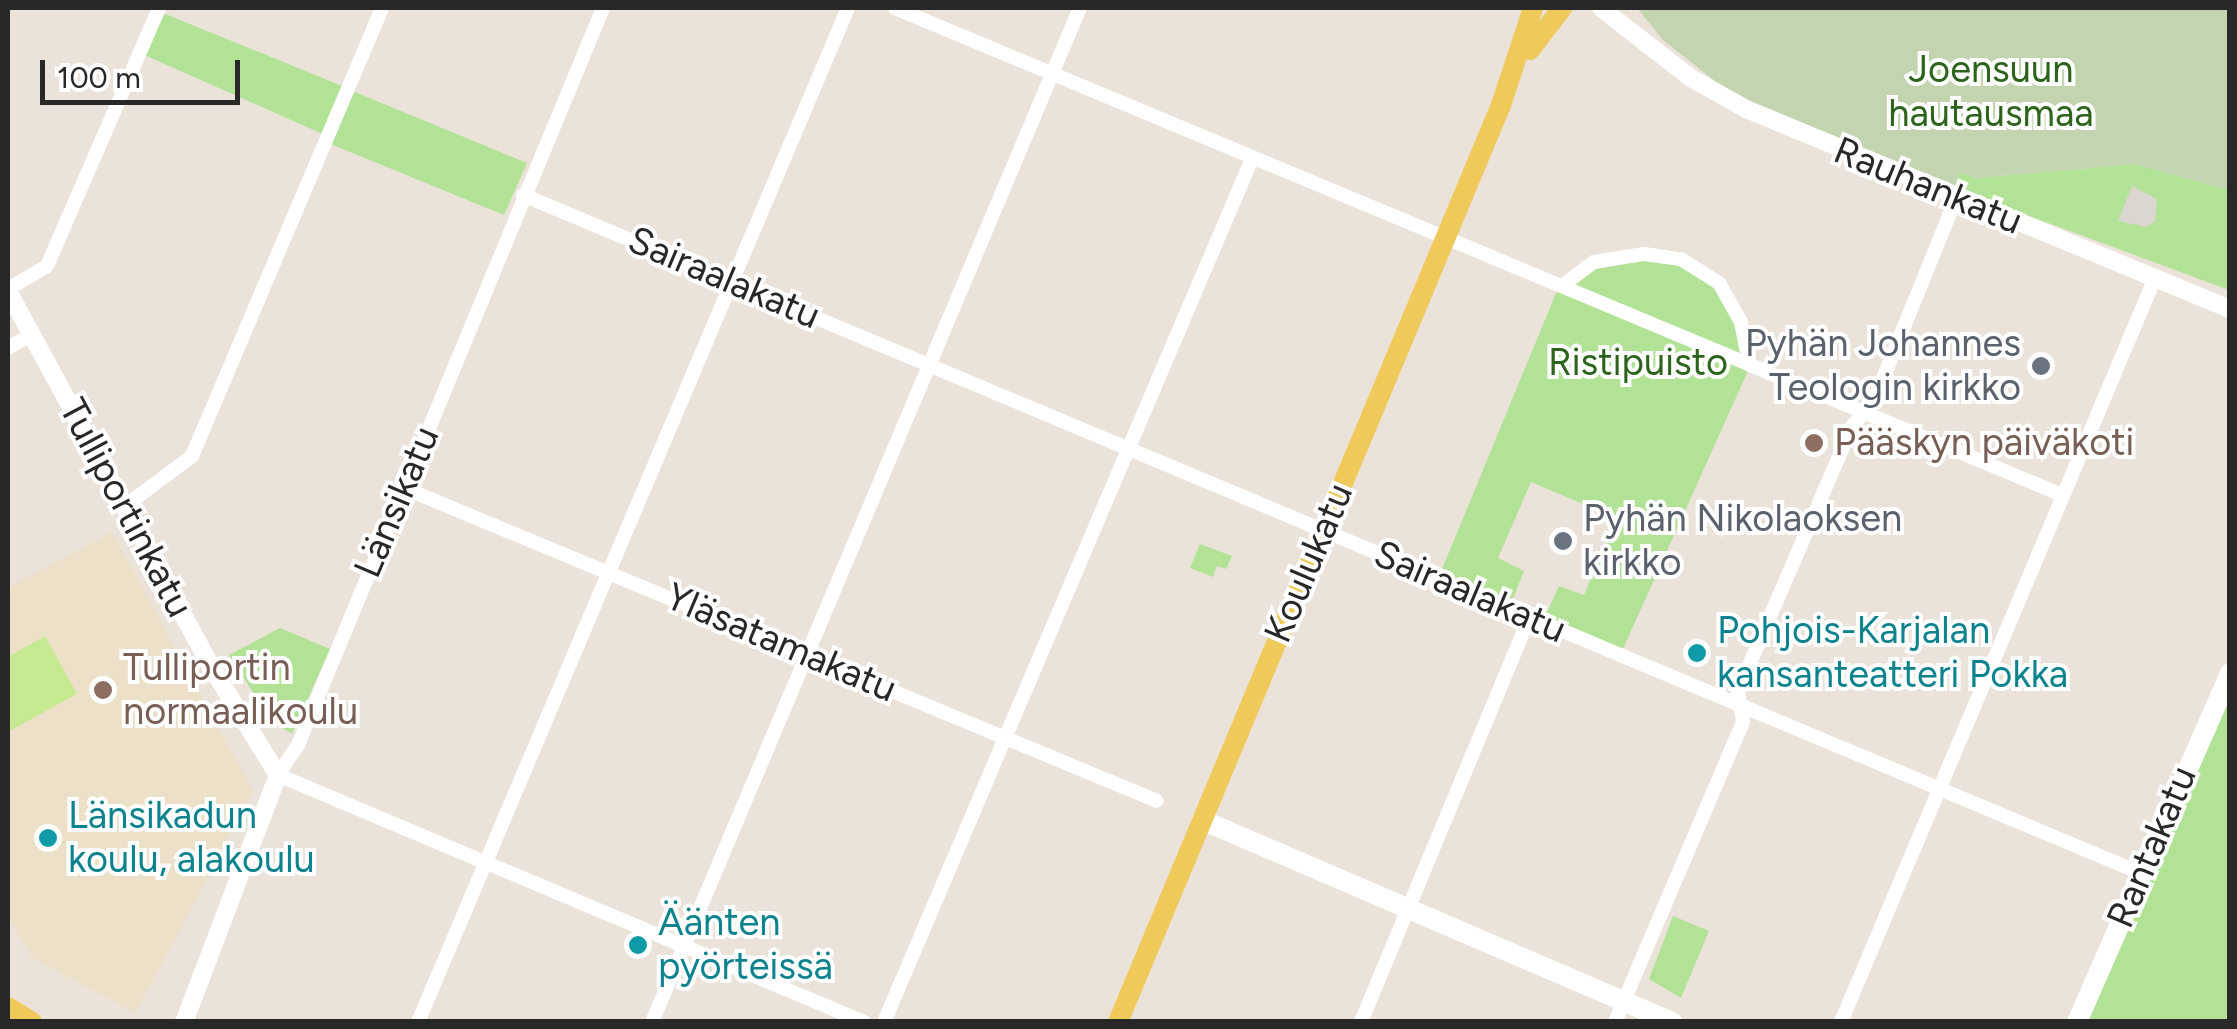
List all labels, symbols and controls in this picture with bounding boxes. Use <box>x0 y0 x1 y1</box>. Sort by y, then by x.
scale bar <box>45 40 245 102</box>
park label: Joensuun hautausmaa <box>1888 47 2094 136</box>
text: 100 m <box>57 59 141 96</box>
street label: Rauhankatu <box>1827 128 2029 244</box>
street label: Sairaalakatu <box>621 217 827 339</box>
place label: Pyhän Johannes Teologin kirkko <box>1745 321 2021 410</box>
park label: Ristipuisto <box>1548 340 1728 386</box>
marker: Pyhän Johannes Teologin kirkko <box>2030 355 2052 377</box>
street label: Tulliportinkatu <box>49 391 203 625</box>
street label: Länsikatu <box>345 420 449 584</box>
place label: Pääskyn päiväkoti <box>1834 420 2134 466</box>
marker: Pääskyn päiväkoti <box>1803 432 1825 454</box>
street label: Koulukatu <box>1255 476 1363 650</box>
place label: Pyhän Nikolaoksen kirkko <box>1583 496 1902 586</box>
marker: Pyhän Nikolaoksen kirkko <box>1552 530 1574 552</box>
street label: Sairaalakatu <box>1367 531 1573 653</box>
street label: Yläsatamakatu <box>659 574 903 712</box>
place label: Pohjois-Karjalan kansanteatteri Pokka <box>1717 608 2068 698</box>
marker: Pohjois-Karjalan kansanteatteri Pokka <box>1686 642 1708 664</box>
place label: Tulliportin normaalikoulu <box>123 645 358 734</box>
marker: Tulliportin normaalikoulu <box>92 679 114 701</box>
street label: Rantakatu <box>2098 759 2206 935</box>
place label: Länsikadun koulu, alakoulu <box>68 793 315 882</box>
marker: Länsikadun koulu, alakoulu <box>37 827 59 849</box>
place label: Äänten pyörteissä <box>658 900 833 989</box>
marker: Äänten pyörteissä <box>627 934 649 956</box>

